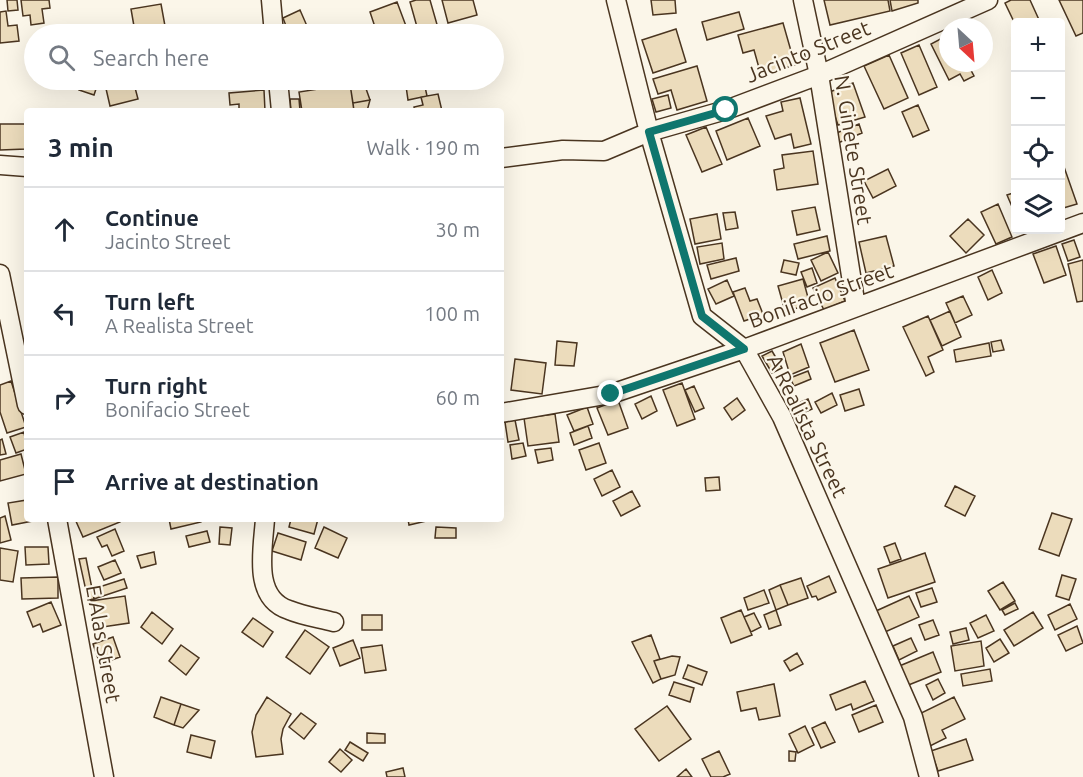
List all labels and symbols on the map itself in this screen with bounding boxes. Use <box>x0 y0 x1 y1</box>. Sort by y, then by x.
street label: Jacinto Street <box>742 15 873 87</box>
north arrow <box>939 18 993 72</box>
street label: N. Ginete Street <box>830 73 878 226</box>
route start <box>712 96 738 122</box>
street label: Bonifacio Street <box>745 258 896 332</box>
street label: A Realista Street <box>763 350 853 501</box>
route end <box>597 380 623 406</box>
street label: E Alas Street <box>82 583 126 705</box>

